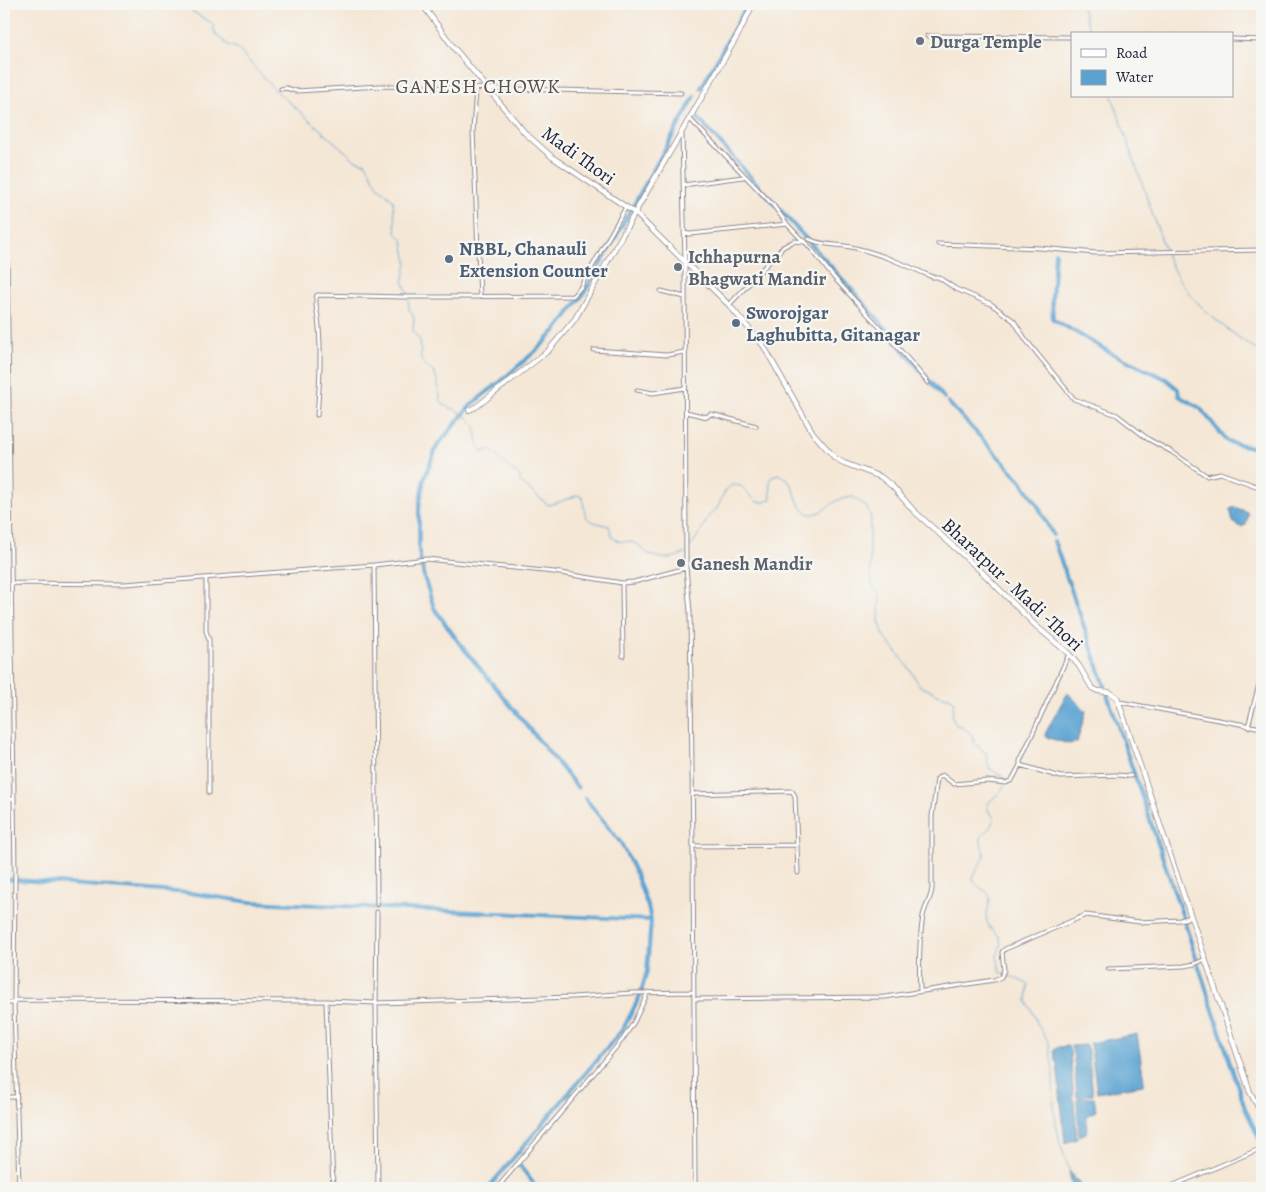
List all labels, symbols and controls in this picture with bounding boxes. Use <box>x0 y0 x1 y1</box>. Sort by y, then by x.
place label: Durga Temple <box>930 29 1042 55</box>
legend <box>1071 32 1234 98</box>
marker: Durga Temple <box>914 35 926 47</box>
text: Road <box>1116 43 1148 63</box>
text: Water <box>1115 67 1153 87</box>
district label: GANESH CHOWK <box>396 73 560 100</box>
street label: Madi Thori <box>536 120 620 191</box>
place label: NBBL, Chanauli Extension Counter <box>459 236 608 284</box>
place label: Ichhapurna Bhagwati Mandir <box>688 244 827 292</box>
marker: NBBL, Chanauli Extension Counter <box>443 253 455 265</box>
marker: Ichhapurna Bhagwati Mandir <box>672 261 684 273</box>
place label: Sworojgar Laghubitta, Gitanagar <box>746 300 920 348</box>
marker: Sworojgar Laghubitta, Gitanagar <box>730 317 742 329</box>
street label: Bharatpur - Madi -Thori <box>936 512 1089 657</box>
place label: Ganesh Mandir <box>691 551 813 577</box>
marker: Ganesh Mandir <box>675 557 687 569</box>

